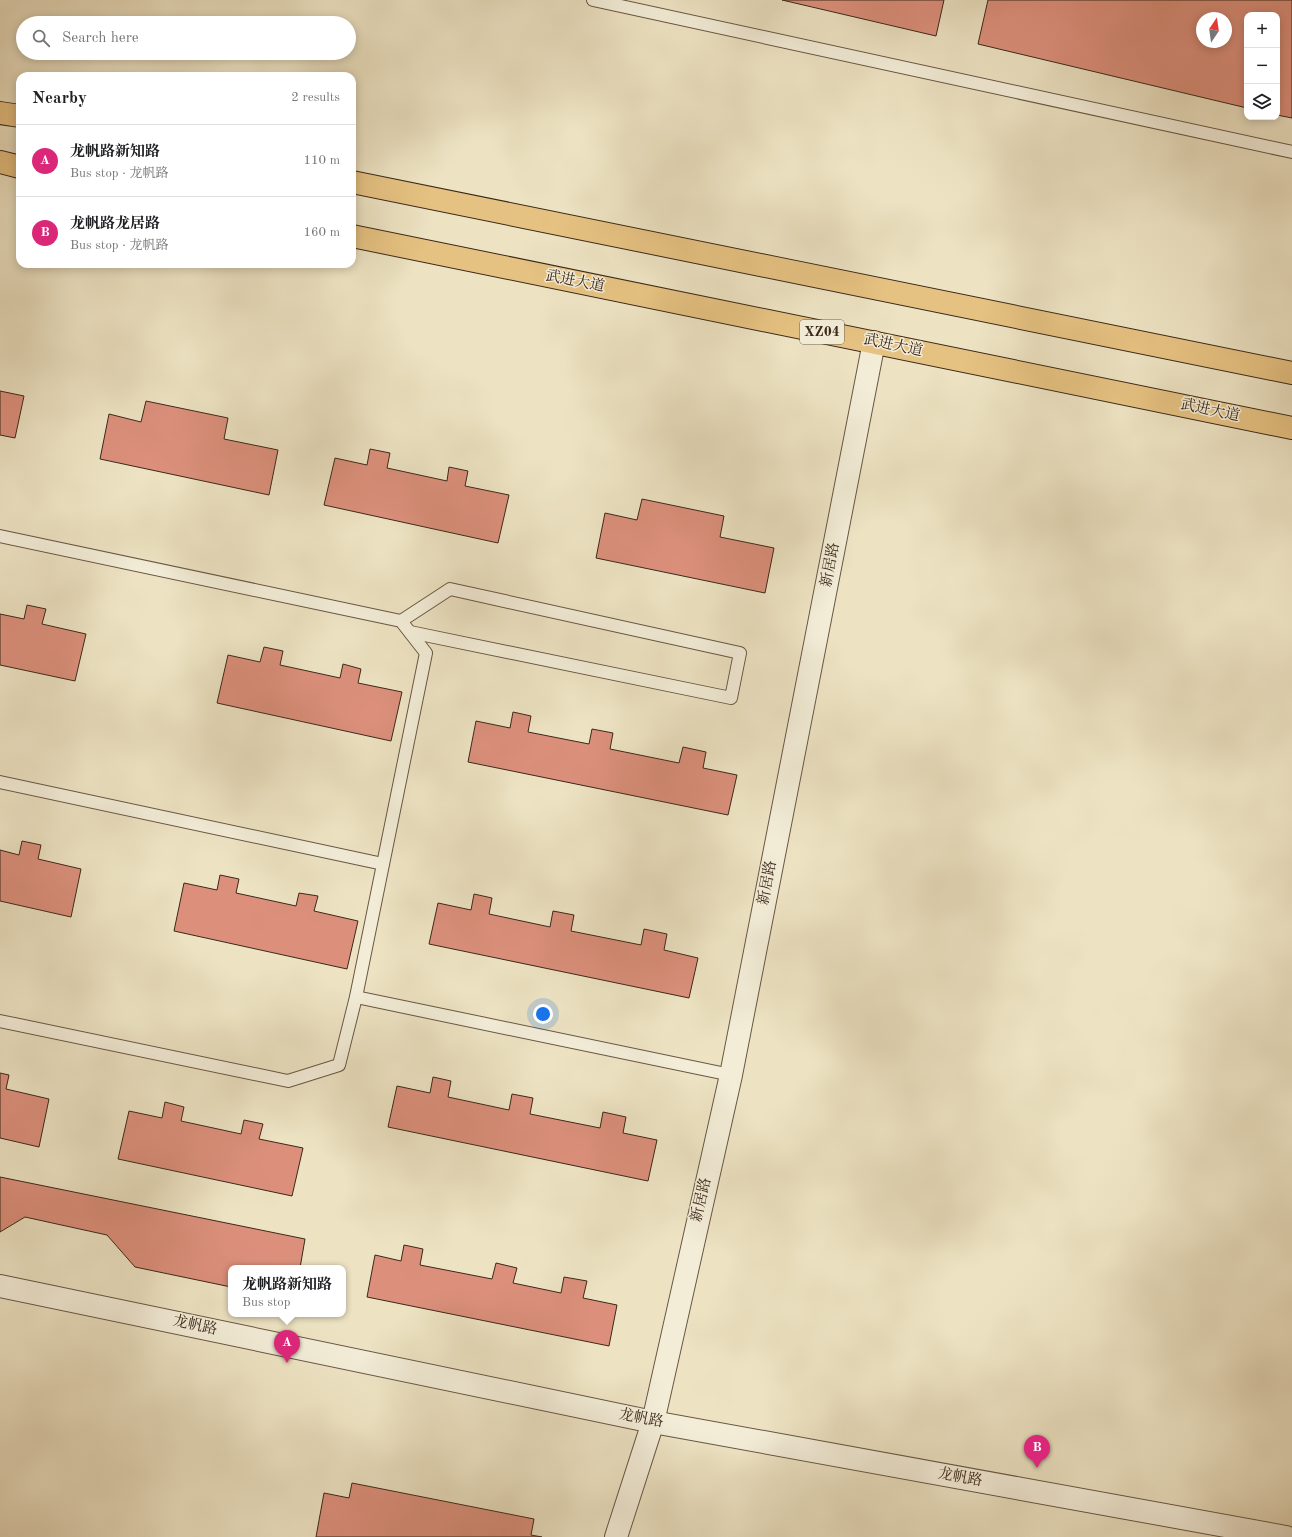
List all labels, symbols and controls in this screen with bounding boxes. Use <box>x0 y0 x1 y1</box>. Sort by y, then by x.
north arrow <box>1196 12 1232 48</box>
map controls <box>1244 12 1280 120</box>
button: + <box>1244 12 1280 48</box>
search box <box>16 16 356 60</box>
icon: search <box>30 27 52 49</box>
text: Search here <box>62 31 139 46</box>
button: − <box>1244 48 1280 84</box>
button: layers <box>1244 84 1280 120</box>
text: Nearby <box>32 90 87 107</box>
text: 2 results <box>291 91 340 104</box>
text: 龙帆路新知路 <box>70 145 160 160</box>
text: A <box>40 154 50 167</box>
text: 110 m <box>303 154 340 167</box>
text: Bus stop · 龙帆路 <box>70 167 169 180</box>
text: 龙帆路龙居路 <box>70 217 160 232</box>
text: B <box>40 226 50 239</box>
text: 160 m <box>303 226 340 239</box>
text: Bus stop · 龙帆路 <box>70 239 169 252</box>
street label: 武进大道 <box>544 267 606 295</box>
road number: XZ04 <box>800 320 844 344</box>
street label: 武进大道 <box>862 330 924 360</box>
street label: 武进大道 <box>1179 395 1241 425</box>
street label: 新居路 <box>817 541 843 589</box>
street label: 新居路 <box>754 859 780 907</box>
your location <box>533 1004 553 1024</box>
street label: 新居路 <box>688 1176 714 1224</box>
popup <box>228 1265 346 1317</box>
text: 龙帆路新知路 <box>242 1278 332 1293</box>
text: Bus stop <box>242 1296 291 1309</box>
street label: 龙帆路 <box>171 1312 219 1338</box>
pin: A <box>274 1330 300 1363</box>
street label: 龙帆路 <box>617 1405 665 1431</box>
pin: B <box>1024 1435 1050 1468</box>
street label: 龙帆路 <box>937 1465 984 1489</box>

